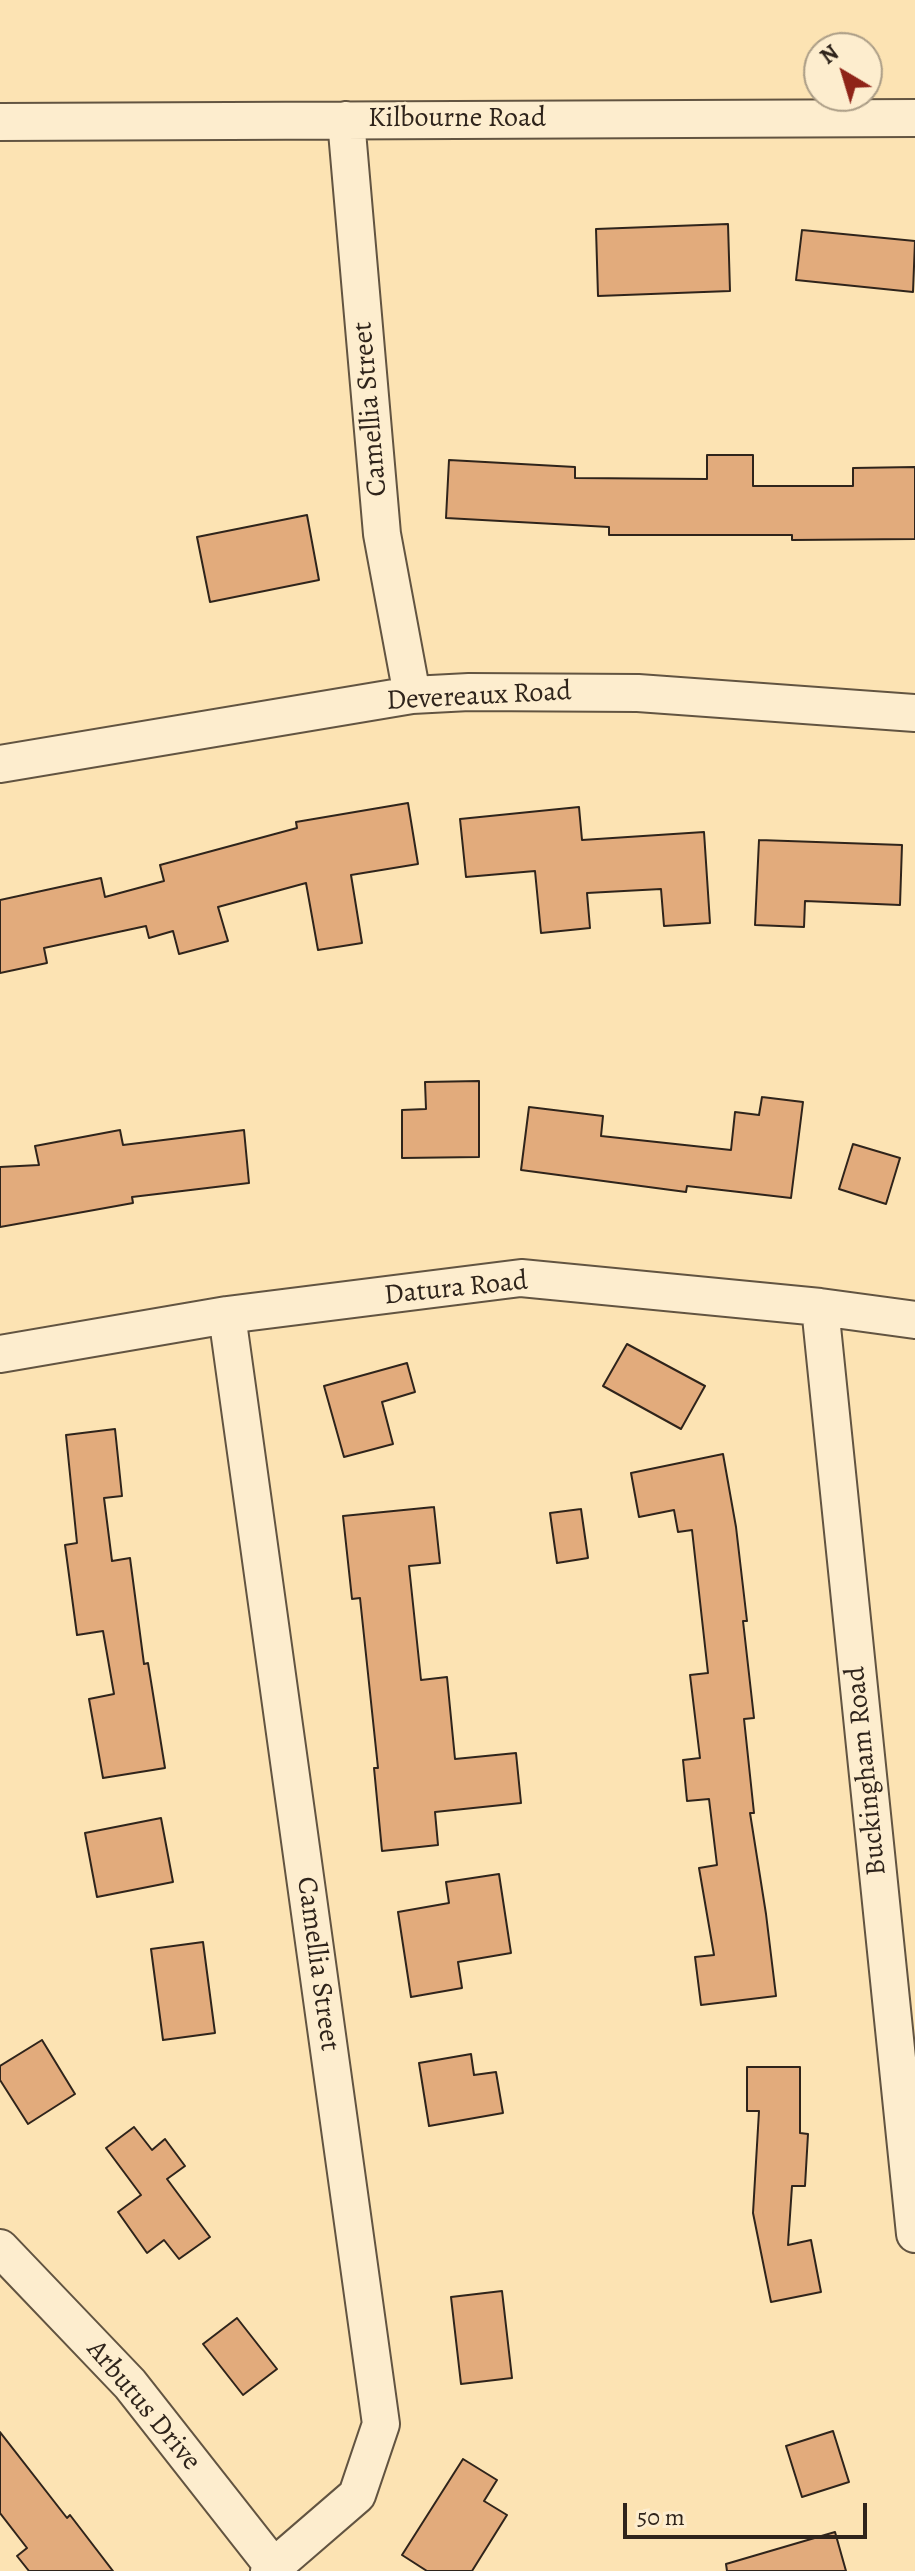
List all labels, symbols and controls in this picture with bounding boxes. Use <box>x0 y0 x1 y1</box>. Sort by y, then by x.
north arrow <box>803 32 883 112</box>
text: N <box>814 38 845 71</box>
street label: Kilbourne Road <box>368 102 546 136</box>
street label: Camellia Street <box>347 320 395 498</box>
street label: Devereaux Road <box>386 675 572 719</box>
street label: Datura Road <box>382 1265 530 1313</box>
street label: Buckingham Road <box>839 1665 895 1877</box>
street label: Camellia Street <box>288 1875 346 2053</box>
street label: Arbutus Drive <box>79 2334 207 2478</box>
scale bar <box>627 2487 871 2537</box>
text: 50 m <box>637 2501 685 2533</box>

